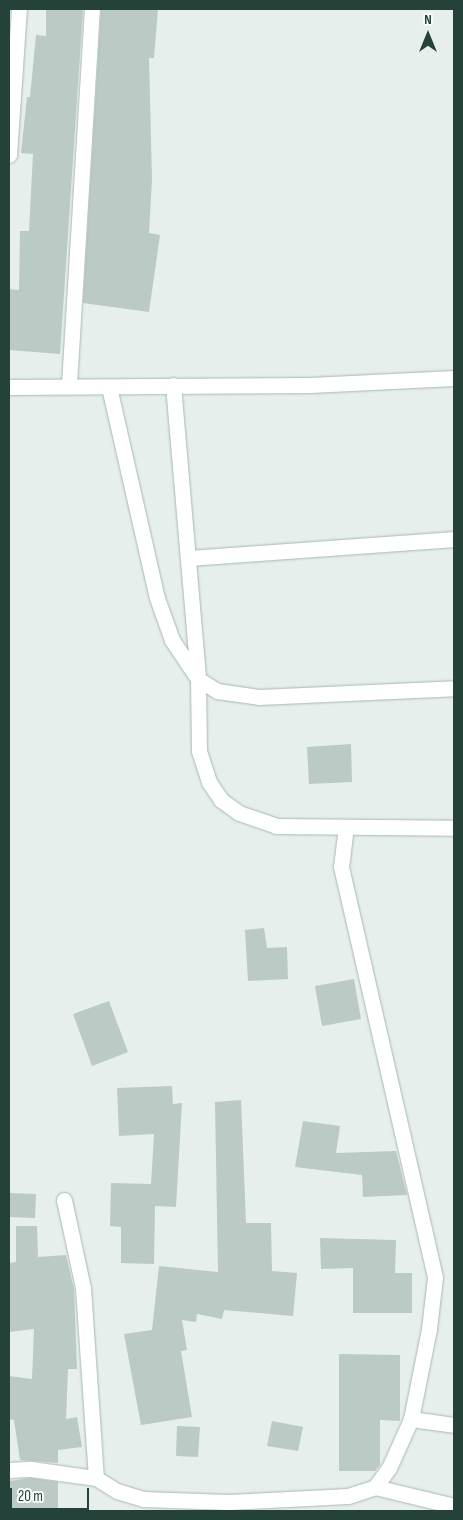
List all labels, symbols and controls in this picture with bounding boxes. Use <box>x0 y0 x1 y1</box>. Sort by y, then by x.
north arrow <box>403 10 453 60</box>
text: N <box>424 11 432 28</box>
scale bar <box>12 1478 91 1510</box>
text: 20 m <box>18 1487 43 1506</box>

